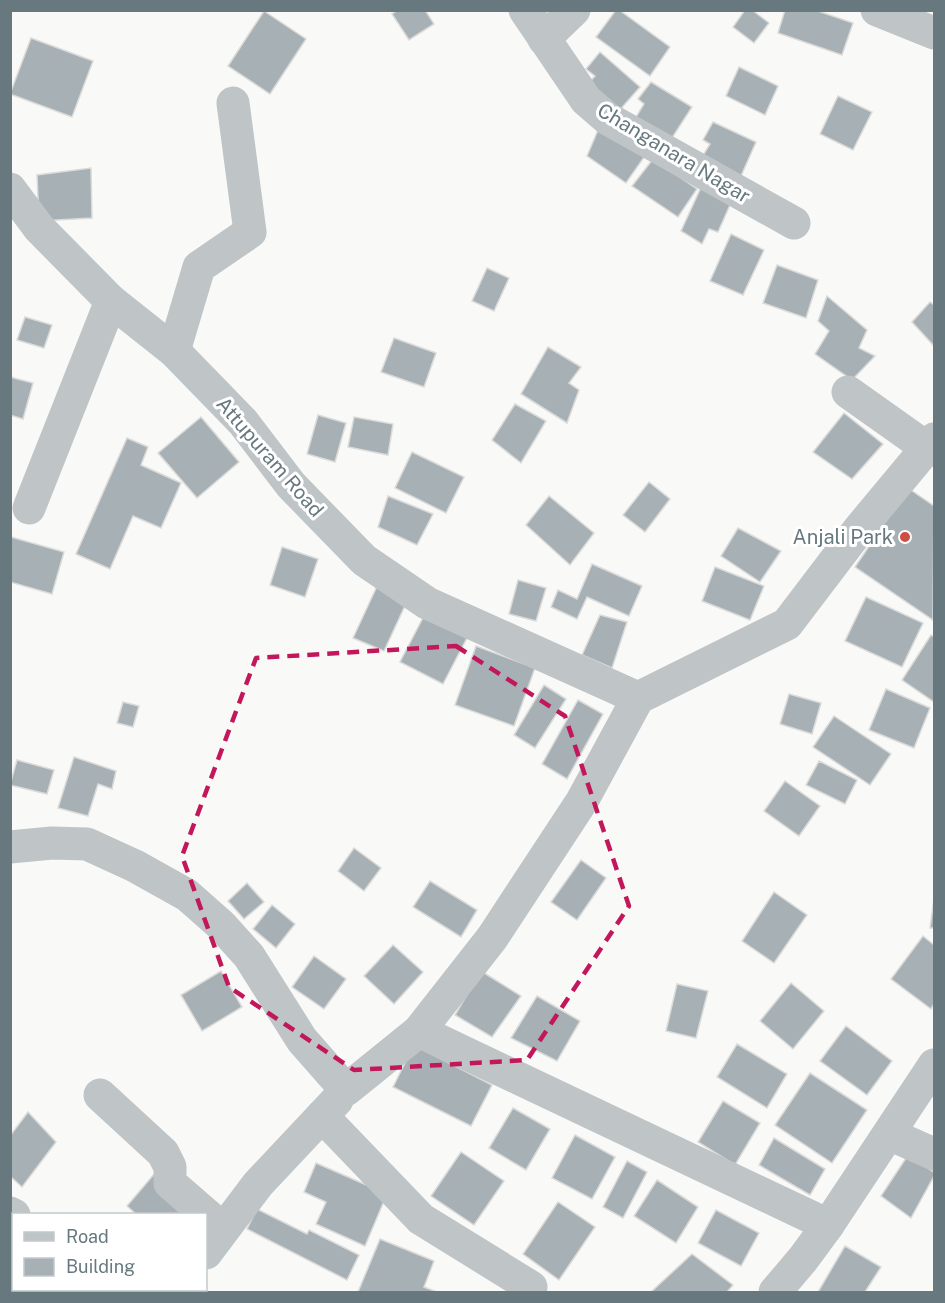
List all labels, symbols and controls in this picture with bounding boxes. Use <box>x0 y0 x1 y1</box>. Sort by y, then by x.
street label: Changanara Nagar <box>593 98 755 208</box>
street label: Attupuram Road <box>211 392 329 522</box>
place label: Anjali Park <box>793 525 893 549</box>
marker: Anjali Park <box>898 530 912 544</box>
legend <box>12 1213 207 1291</box>
text: Road <box>66 1226 109 1247</box>
text: Building <box>66 1256 135 1277</box>

